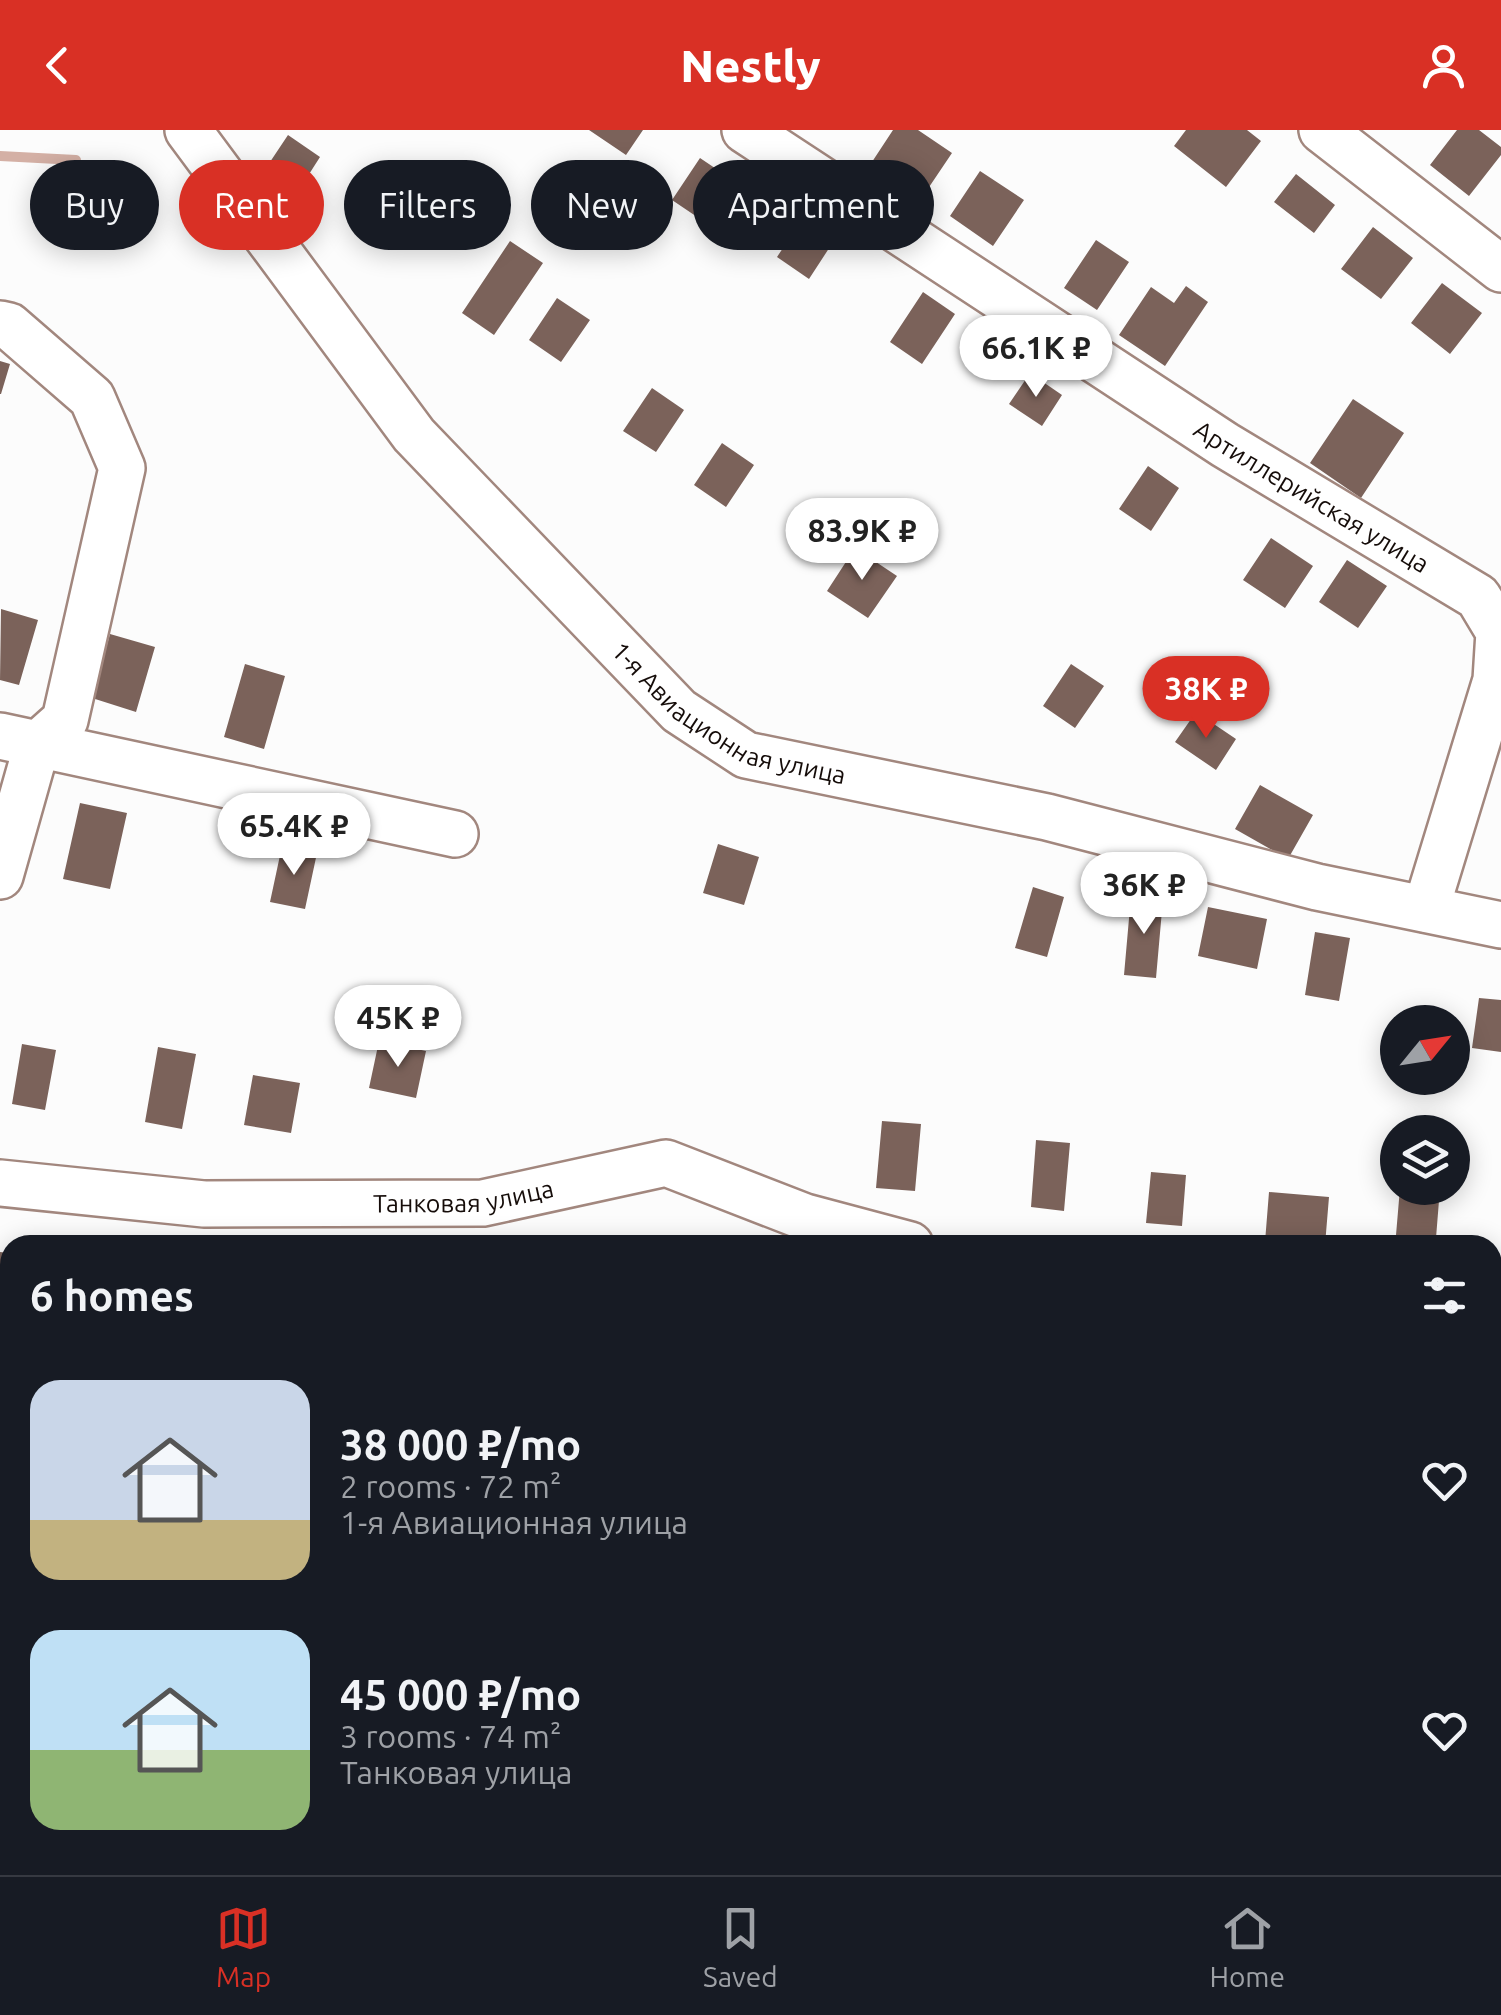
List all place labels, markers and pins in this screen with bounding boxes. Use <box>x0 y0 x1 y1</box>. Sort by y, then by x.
pin: 66.1K ₽ <box>944 315 1128 400</box>
pin: 83.9K ₽ <box>770 498 954 583</box>
pin: 38K ₽ <box>1136 656 1276 741</box>
pin: 65.4K ₽ <box>202 793 386 878</box>
pin: 36K ₽ <box>1074 852 1214 937</box>
pin: 45K ₽ <box>328 985 468 1070</box>

